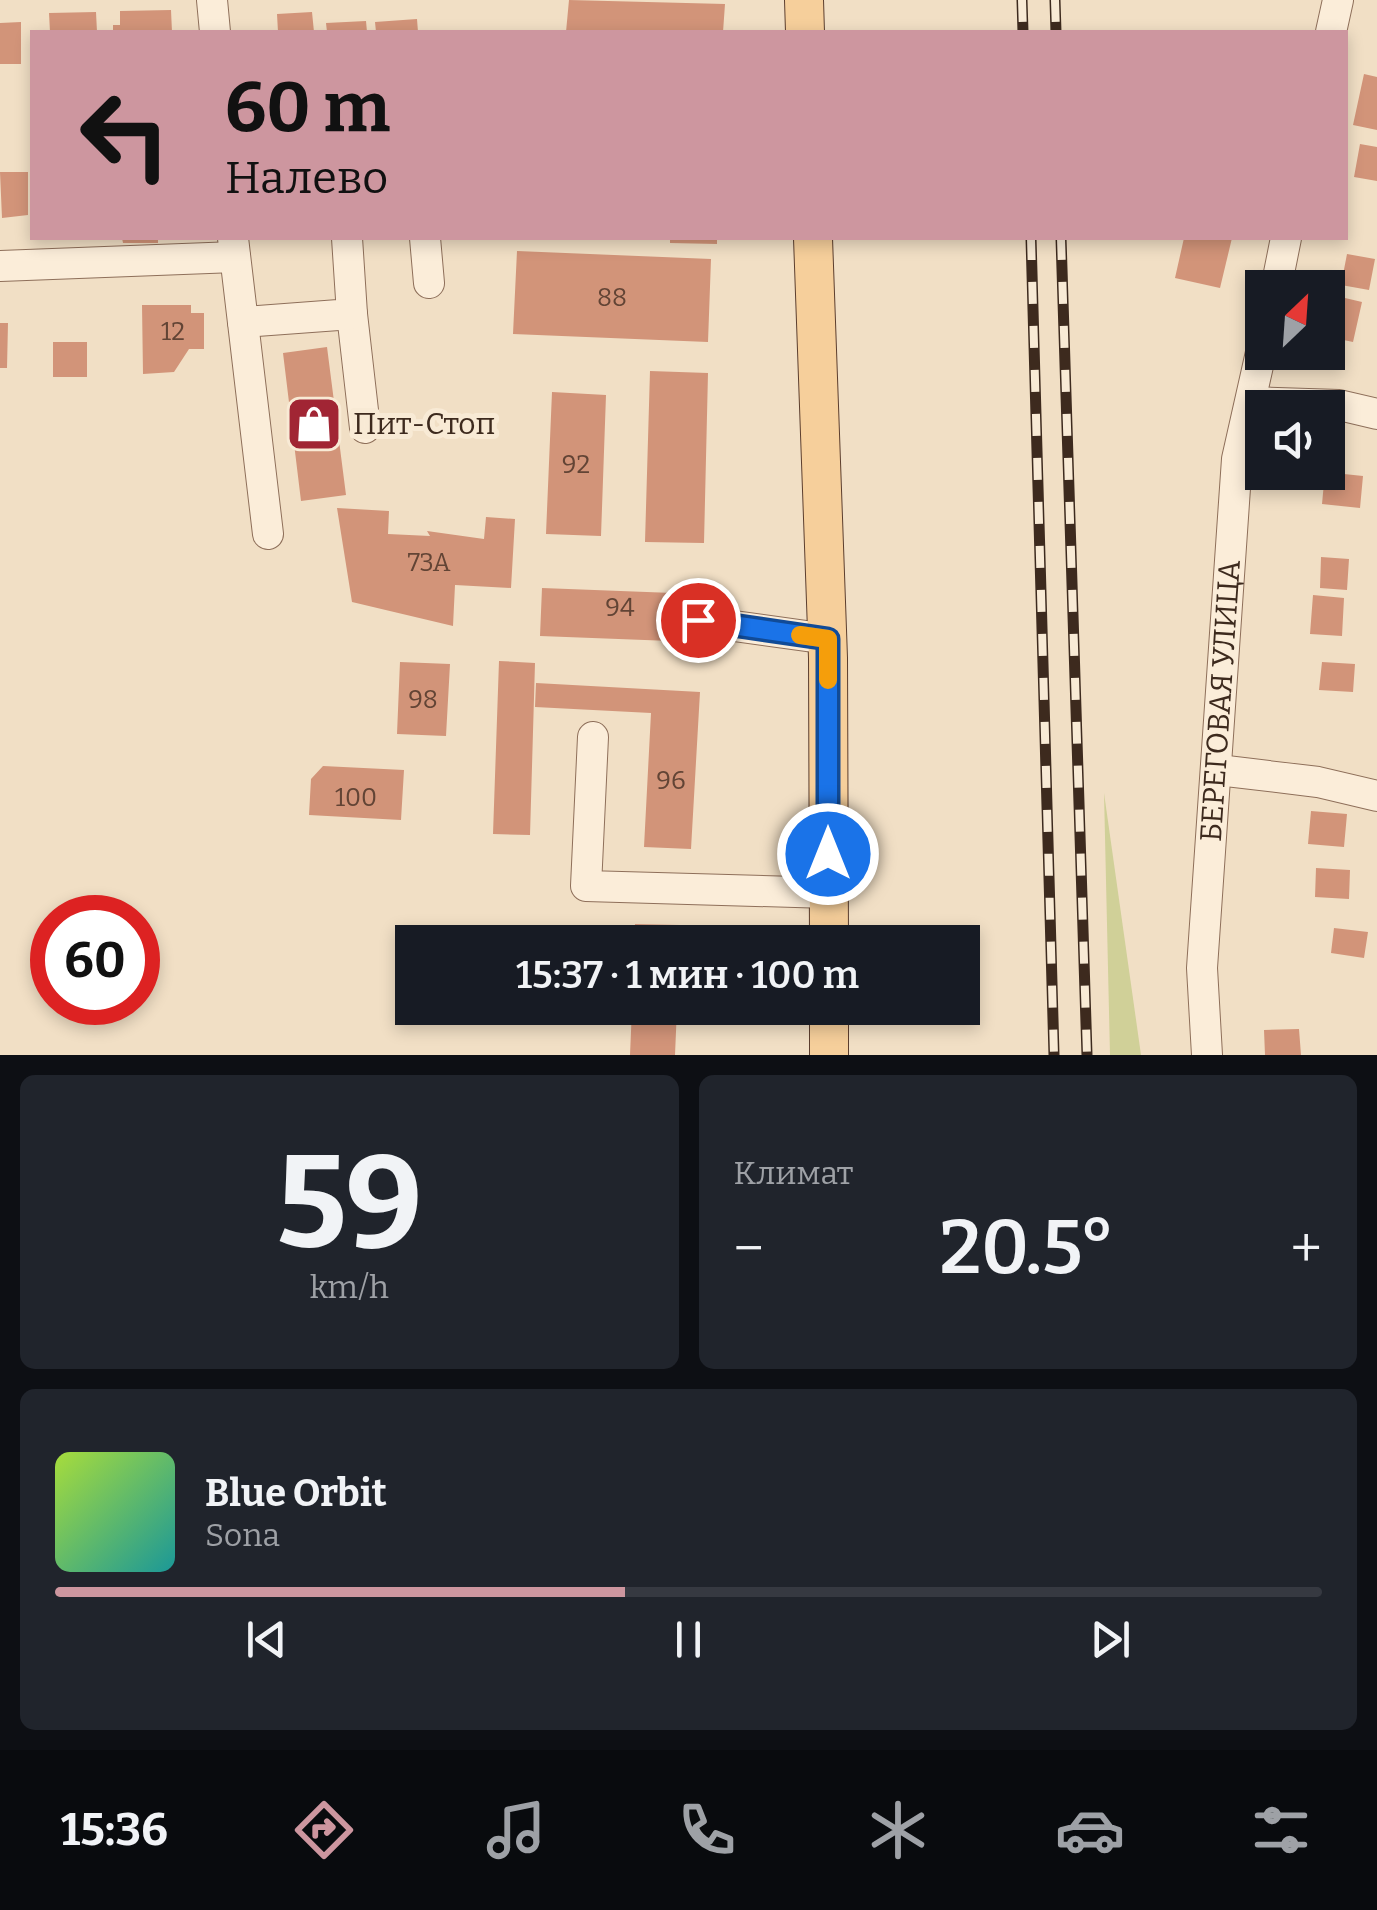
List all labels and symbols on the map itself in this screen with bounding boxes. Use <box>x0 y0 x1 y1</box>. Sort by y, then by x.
north arrow <box>1245 270 1345 370</box>
house number: 88 <box>597 283 627 313</box>
house number: 12 <box>161 317 185 347</box>
shop icon: Пит-Стоп <box>284 394 344 454</box>
place label: Пит-Стоп <box>353 406 495 442</box>
house number: 92 <box>562 450 590 480</box>
house number: 73А <box>408 548 451 578</box>
street label: БЕРЕГОВАЯ УЛИЦА <box>1193 558 1248 843</box>
pin <box>656 578 741 663</box>
house number: 94 <box>605 593 635 623</box>
house number: 98 <box>408 685 438 715</box>
house number: 96 <box>656 766 686 796</box>
house number: 100 <box>335 783 377 813</box>
position arrow <box>776 802 880 906</box>
speed limit sign: 60 <box>30 895 160 1025</box>

